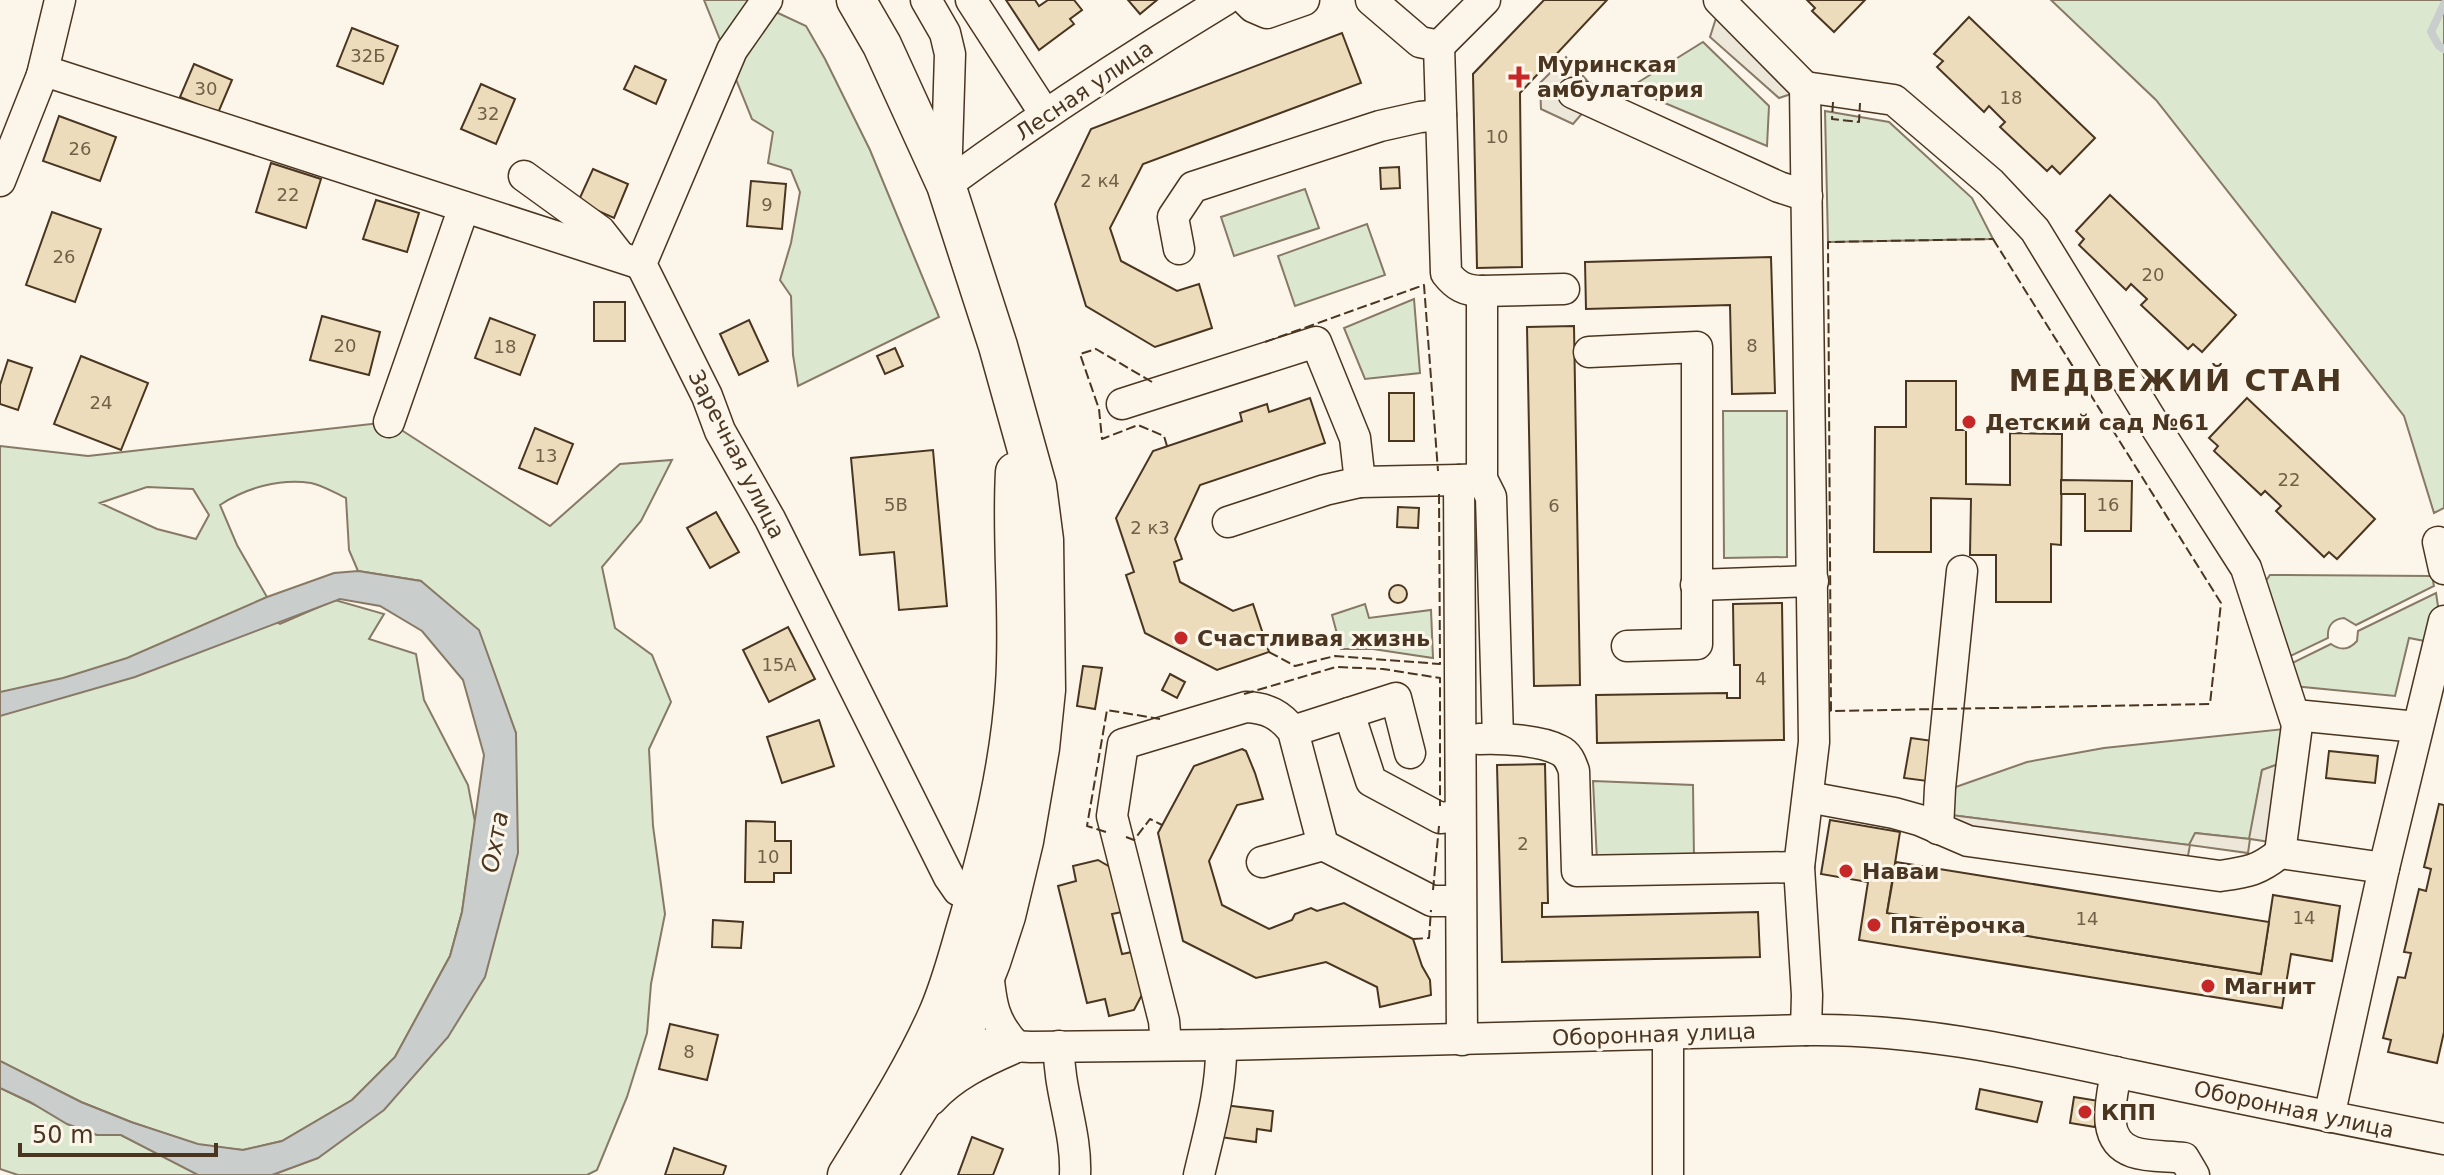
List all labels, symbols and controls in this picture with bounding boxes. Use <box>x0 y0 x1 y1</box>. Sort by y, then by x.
street label: Лесная улица <box>1011 35 1158 146</box>
house number: 32Б <box>350 45 386 66</box>
place label: Муринская амбулатория <box>1537 52 1704 102</box>
marker: Муринская амбулатория <box>1508 66 1530 88</box>
house number: 30 <box>195 78 217 99</box>
house number: 18 <box>2000 87 2022 108</box>
house number: 32 <box>477 103 499 124</box>
house number: 10 <box>1486 126 1508 147</box>
house number: 26 <box>69 138 91 159</box>
house number: 2 к4 <box>1080 170 1120 191</box>
house number: 22 <box>277 184 299 205</box>
house number: 9 <box>761 194 773 215</box>
house number: 26 <box>53 246 75 267</box>
house number: 20 <box>2142 264 2164 285</box>
house number: 20 <box>334 335 356 356</box>
house number: 8 <box>1746 335 1758 356</box>
house number: 18 <box>494 336 516 357</box>
district label: МЕДВЕЖИЙ СТАН <box>2009 363 2343 398</box>
street label: Заречная улица <box>683 366 790 543</box>
house number: 24 <box>90 392 112 413</box>
place label: Детский сад №61 <box>1985 410 2209 435</box>
marker: Детский сад №61 <box>1960 413 1978 431</box>
house number: 13 <box>535 445 557 466</box>
house number: 22 <box>2278 469 2300 490</box>
house number: 5В <box>884 494 908 515</box>
house number: 16 <box>2097 494 2119 515</box>
house number: 6 <box>1548 495 1560 516</box>
house number: 2 к3 <box>1130 517 1170 538</box>
place label: Счастливая жизнь <box>1197 626 1430 651</box>
marker: Счастливая жизнь <box>1172 629 1190 647</box>
house number: 15А <box>761 654 797 675</box>
house number: 4 <box>1755 668 1767 689</box>
water label: Охта <box>476 809 514 875</box>
house number: 2 <box>1517 833 1529 854</box>
house number: 10 <box>757 846 779 867</box>
place label: Наваи <box>1862 859 1939 884</box>
marker: Наваи <box>1837 862 1855 880</box>
house number: 14 <box>2293 907 2315 928</box>
house number: 14 <box>2076 908 2098 929</box>
place label: Пятёрочка <box>1890 913 2026 938</box>
marker: Пятёрочка <box>1865 916 1883 934</box>
place label: Магнит <box>2224 974 2316 999</box>
marker: Магнит <box>2199 977 2217 995</box>
street label: Оборонная улица <box>1552 1018 1756 1051</box>
house number: 8 <box>683 1041 695 1062</box>
street label: Оборонная улица <box>2191 1076 2396 1143</box>
place label: КПП <box>2101 1100 2156 1125</box>
marker: КПП <box>2076 1103 2094 1121</box>
scale bar <box>20 1107 216 1157</box>
text: 50 m <box>32 1121 94 1149</box>

